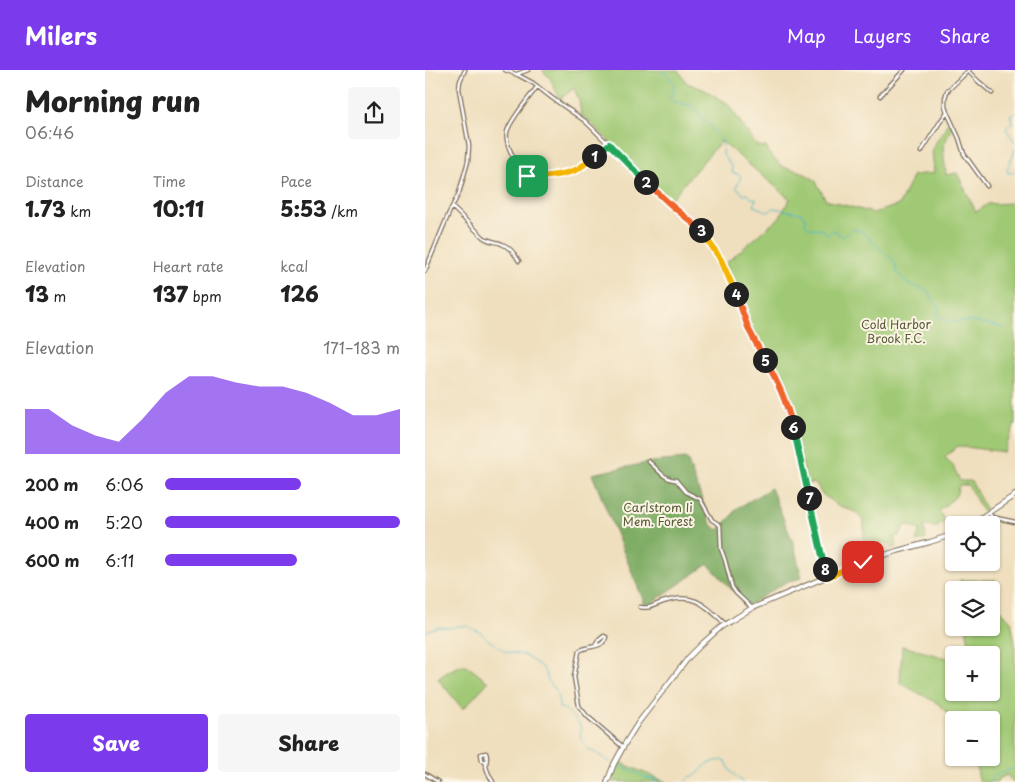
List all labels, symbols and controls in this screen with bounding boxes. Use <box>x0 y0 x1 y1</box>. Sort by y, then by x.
text: Milers <box>25 17 97 53</box>
text: Map <box>787 22 826 49</box>
text: Layers <box>854 22 911 49</box>
text: Share <box>939 22 990 49</box>
text: Morning run <box>25 79 201 122</box>
button: share <box>348 87 400 139</box>
text: 06:46 <box>25 120 74 144</box>
pin: 1 <box>581 144 607 168</box>
text: 1 <box>591 146 598 167</box>
pin <box>506 155 548 197</box>
icon: arrive <box>513 162 541 190</box>
pin: 2 <box>633 170 659 194</box>
text: Distance <box>25 171 84 192</box>
text: Time <box>153 171 186 192</box>
text: Pace <box>280 171 312 192</box>
text: 2 <box>642 172 651 193</box>
text: 1.73 <box>25 192 66 224</box>
text: 10:11 <box>153 192 204 224</box>
text: 5:53 <box>280 192 327 224</box>
text: km <box>66 201 91 222</box>
text: /km <box>327 201 358 222</box>
pin: 3 <box>689 218 713 242</box>
text: 3 <box>697 220 706 241</box>
text: Elevation <box>25 256 85 277</box>
text: Heart rate <box>153 256 223 277</box>
text: kcal <box>280 256 308 277</box>
text: 13 <box>25 277 49 309</box>
text: 137 <box>153 277 188 309</box>
text: 126 <box>280 277 319 309</box>
pin: 4 <box>723 282 749 306</box>
text: 4 <box>732 284 741 305</box>
text: m <box>49 286 66 307</box>
text: bpm <box>188 286 222 307</box>
park label: Cold Harbor Brook F.C. <box>861 315 931 347</box>
text: Elevation <box>25 335 94 359</box>
text: 171–183 m <box>323 335 400 359</box>
pin: 5 <box>753 348 777 372</box>
text: 5 <box>761 350 770 371</box>
pin: 6 <box>781 414 805 440</box>
text: 6 <box>789 417 798 438</box>
text: 200 m <box>25 472 79 496</box>
text: 6:06 <box>105 472 144 496</box>
pin: 7 <box>797 486 821 510</box>
text: 7 <box>805 488 814 509</box>
park label: Carlstrom Ii Mem. Forest <box>623 498 693 530</box>
text: 400 m <box>25 510 79 534</box>
text: 5:20 <box>105 510 143 534</box>
map controls <box>945 516 1000 766</box>
button: locate <box>945 516 1000 571</box>
pin <box>842 541 884 583</box>
text: 600 m <box>25 548 79 572</box>
text: 6:11 <box>105 548 134 572</box>
icon: check <box>849 548 877 576</box>
pin: 8 <box>813 556 837 582</box>
text: 8 <box>821 559 830 580</box>
button: layers <box>945 581 1000 636</box>
button: + <box>945 646 1000 701</box>
button: − <box>945 711 1000 766</box>
button: Save <box>25 714 208 772</box>
button: Share <box>218 714 400 772</box>

